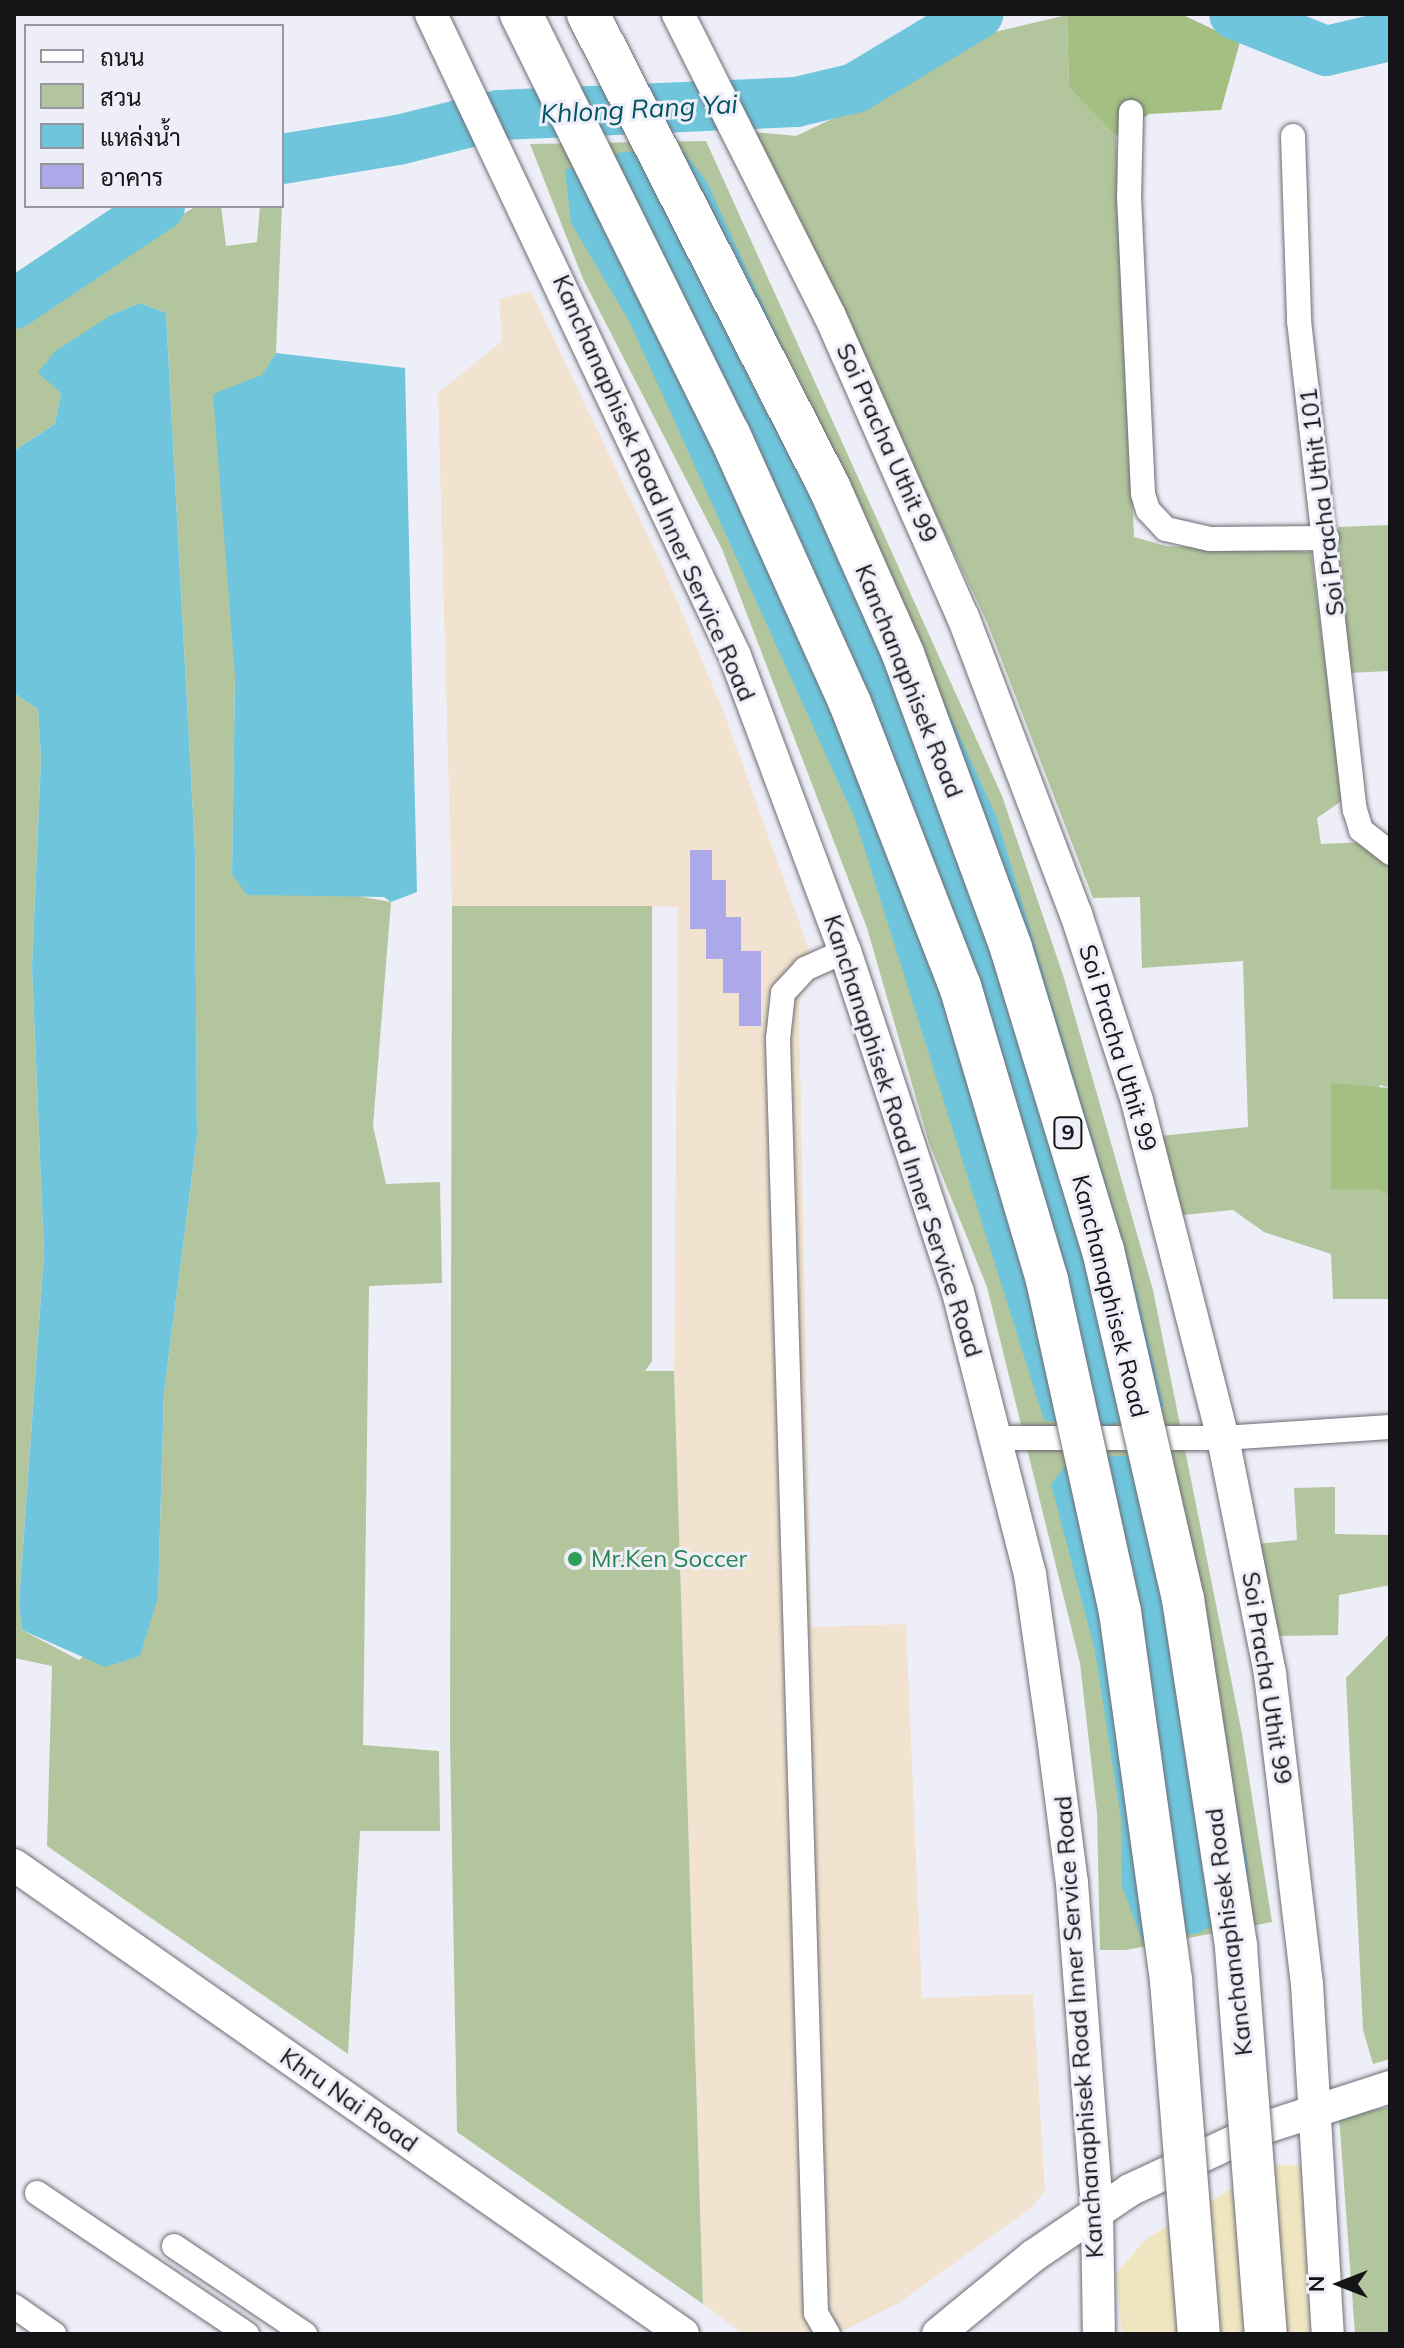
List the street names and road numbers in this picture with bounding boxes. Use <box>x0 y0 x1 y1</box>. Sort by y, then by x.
street label: Kanchanaphisek Road Inner Service Road <box>547 270 761 706</box>
street label: Soi Pracha Uthit 99 <box>830 339 944 547</box>
street label: Soi Pracha Uthit 101 <box>1294 387 1350 617</box>
street label: Kanchanaphisek Road <box>849 560 969 802</box>
street label: Kanchanaphisek Road Inner Service Road <box>818 911 988 1361</box>
street label: Soi Pracha Uthit 99 <box>1073 941 1163 1155</box>
road number: 9 <box>1052 1115 1084 1151</box>
street label: Kanchanaphisek Road <box>1066 1172 1154 1420</box>
street label: Soi Pracha Uthit 99 <box>1236 1570 1298 1786</box>
street label: Kanchanaphisek Road Inner Service Road <box>1048 1795 1110 2259</box>
street label: Kanchanaphisek Road <box>1200 1807 1258 2057</box>
street label: Khru Nai Road <box>275 2042 423 2158</box>

